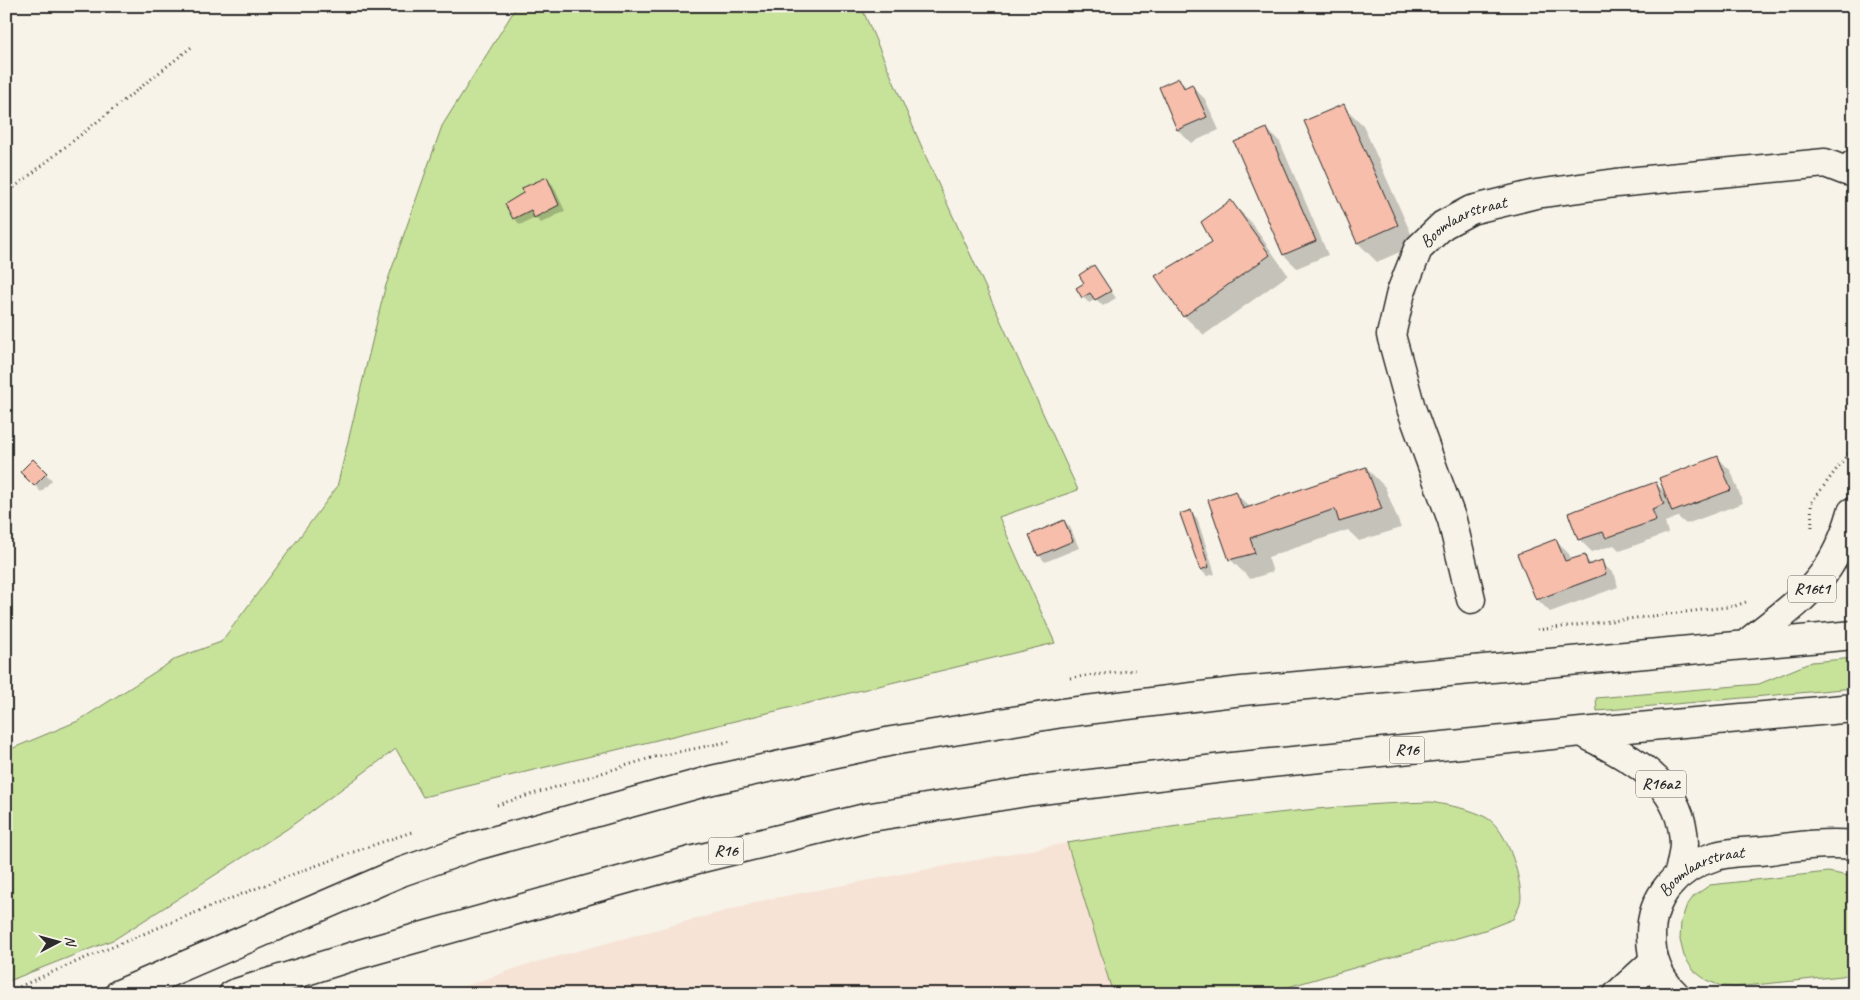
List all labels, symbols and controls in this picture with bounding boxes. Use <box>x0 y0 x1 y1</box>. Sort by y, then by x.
street label: Boomlaarstraat <box>1415 190 1511 253</box>
road number: R16t1 <box>1788 576 1836 602</box>
road number: R16 <box>1390 736 1424 764</box>
road number: R16a2 <box>1636 771 1686 798</box>
road number: R16 <box>708 838 744 864</box>
street label: Boomlaarstraat <box>1653 841 1747 901</box>
north arrow <box>32 918 82 968</box>
text: N <box>62 935 80 948</box>

